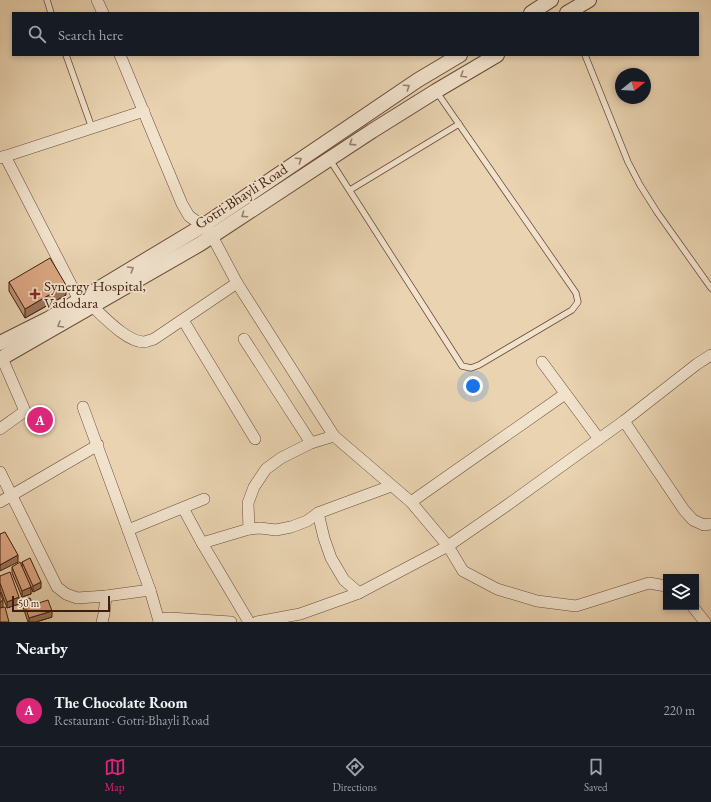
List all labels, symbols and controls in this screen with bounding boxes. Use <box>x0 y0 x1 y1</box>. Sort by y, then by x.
search box <box>12 12 699 56</box>
icon: search <box>26 23 48 45</box>
text: Search here <box>58 25 123 44</box>
north arrow <box>615 68 651 104</box>
one-way arrow <box>460 70 467 77</box>
one-way arrow <box>402 85 409 92</box>
one-way arrow <box>350 139 357 146</box>
one-way arrow <box>295 157 302 165</box>
street label: Gotri-Bhayli Road <box>191 159 291 233</box>
one-way arrow <box>241 210 248 218</box>
one-way arrow <box>127 266 134 273</box>
place label: Synergy Hospital, Vadodara <box>44 276 146 312</box>
marker: Synergy Hospital, Vadodara <box>29 288 41 300</box>
one-way arrow <box>57 320 64 327</box>
your location <box>463 376 483 396</box>
pin: A <box>27 405 53 435</box>
map controls <box>663 574 699 610</box>
button: layers <box>663 574 699 610</box>
scale bar <box>12 594 110 613</box>
text: 50 m <box>18 596 39 610</box>
text: Nearby <box>16 637 68 659</box>
text: The Chocolate Room <box>54 693 188 712</box>
text: A <box>24 702 34 719</box>
text: 220 m <box>664 702 695 719</box>
text: Restaurant · Gotri-Bhayli Road <box>54 712 209 729</box>
tab: Map <box>104 756 126 794</box>
tab: Directions <box>333 756 377 794</box>
tab: Saved <box>584 756 607 794</box>

